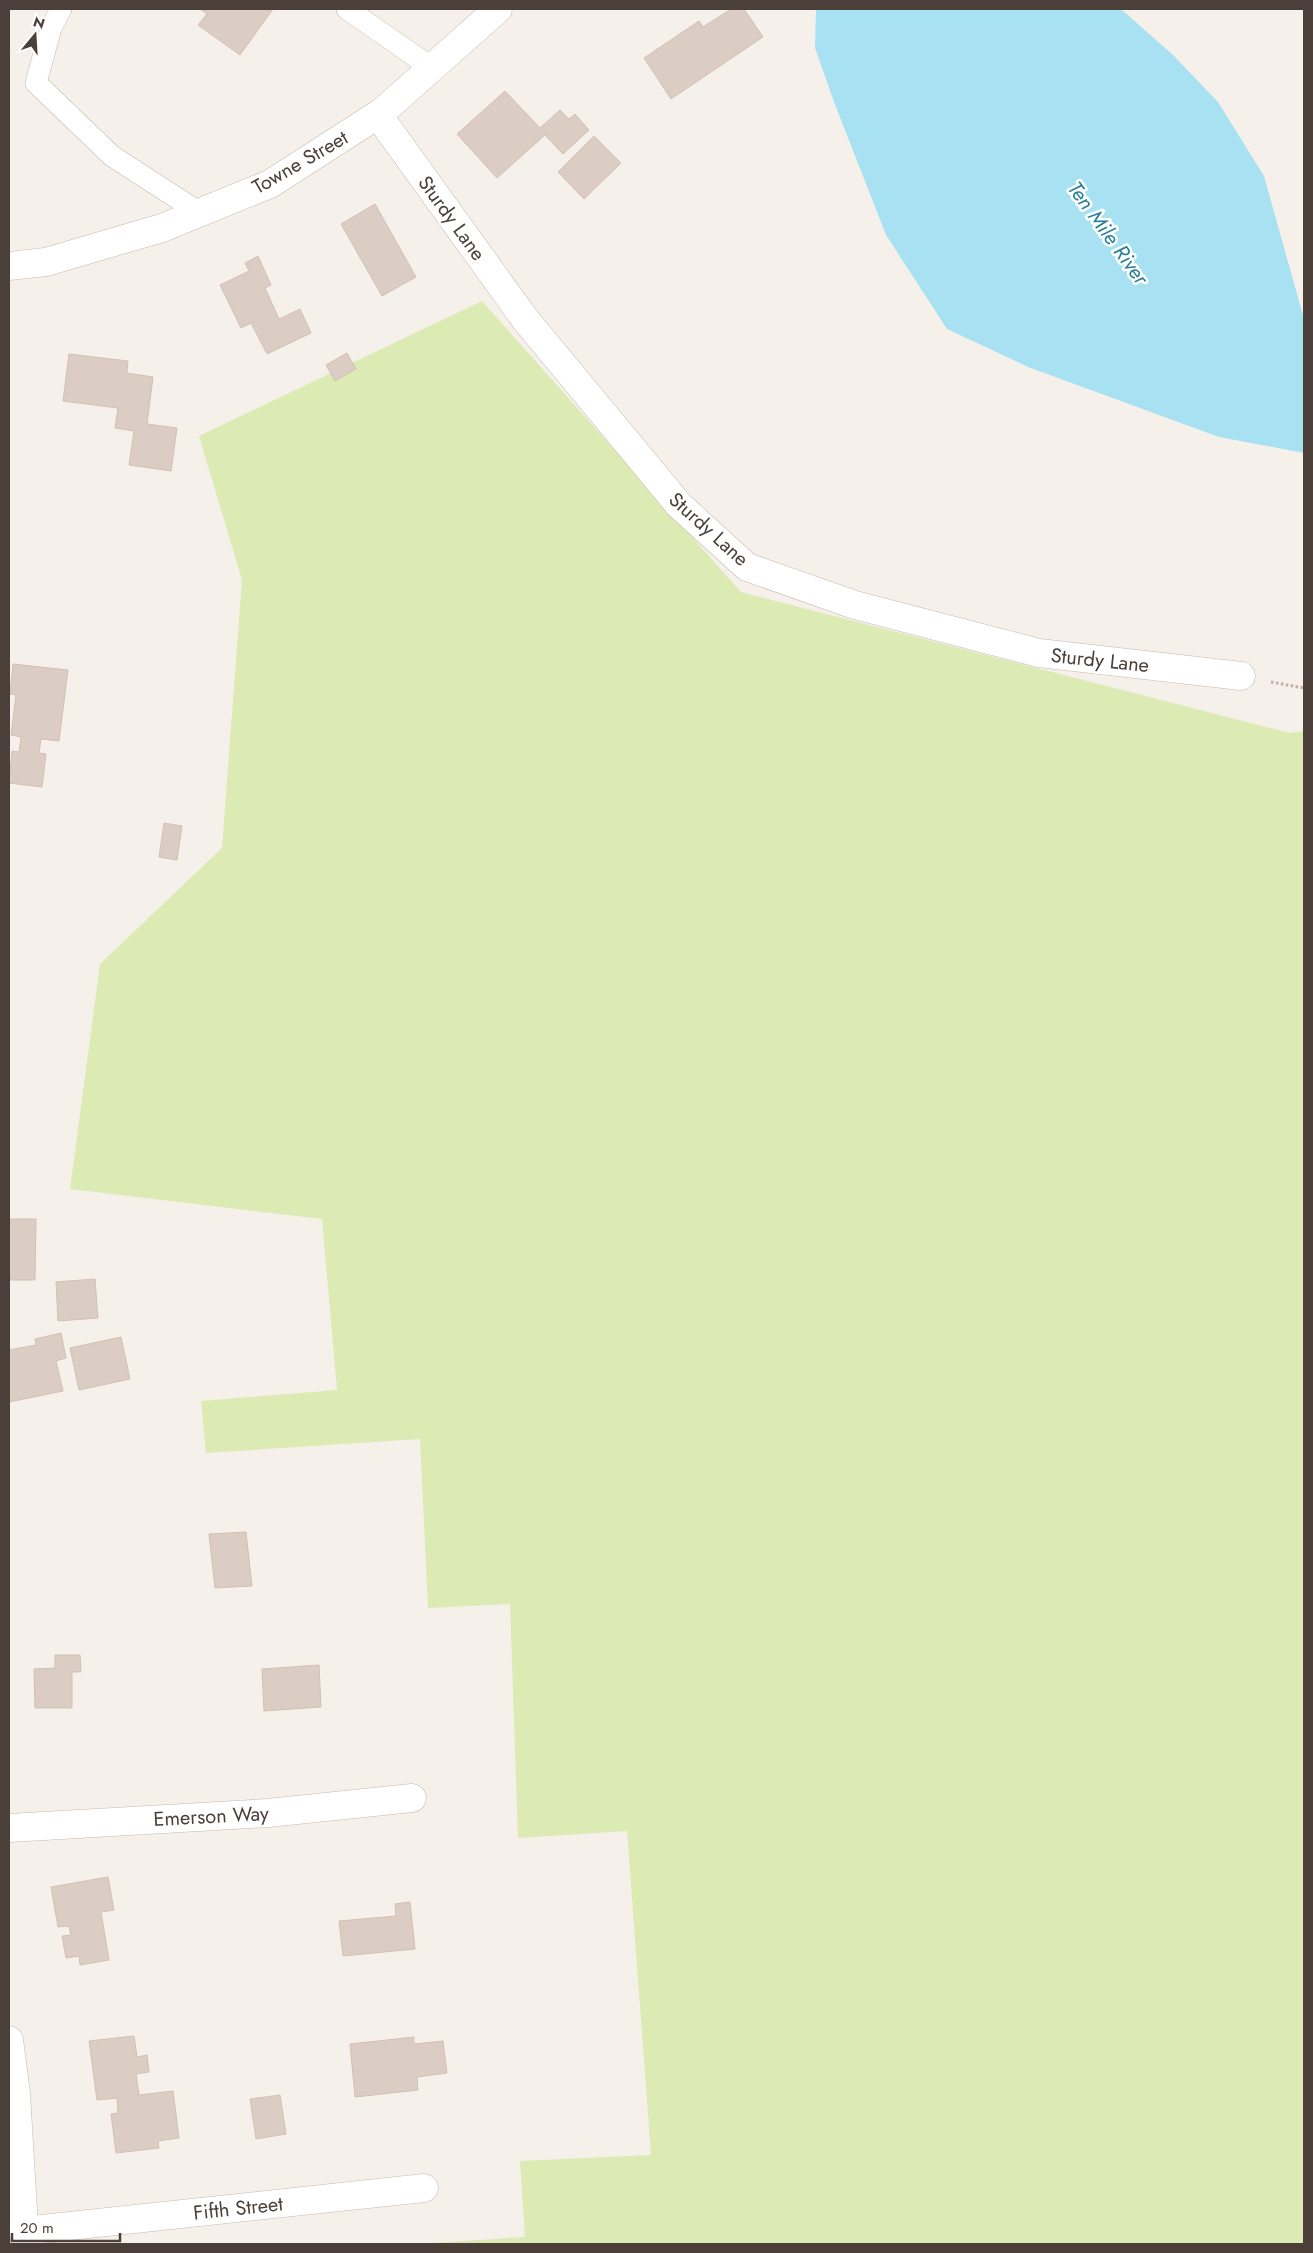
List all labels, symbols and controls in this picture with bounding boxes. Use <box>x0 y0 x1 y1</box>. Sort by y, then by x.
north arrow <box>10 10 60 60</box>
text: N <box>31 11 47 34</box>
street label: Towne Street <box>247 123 354 202</box>
street label: Sturdy Lane <box>411 170 492 267</box>
water label: Ten Mile River <box>1060 175 1156 292</box>
street label: Sturdy Lane <box>662 486 755 573</box>
street label: Sturdy Lane <box>1049 641 1151 680</box>
street label: Emerson Way <box>153 1799 270 1834</box>
street label: Fifth Street <box>192 2189 284 2228</box>
scale bar <box>12 2210 120 2242</box>
text: 20 m <box>20 2217 54 2239</box>

